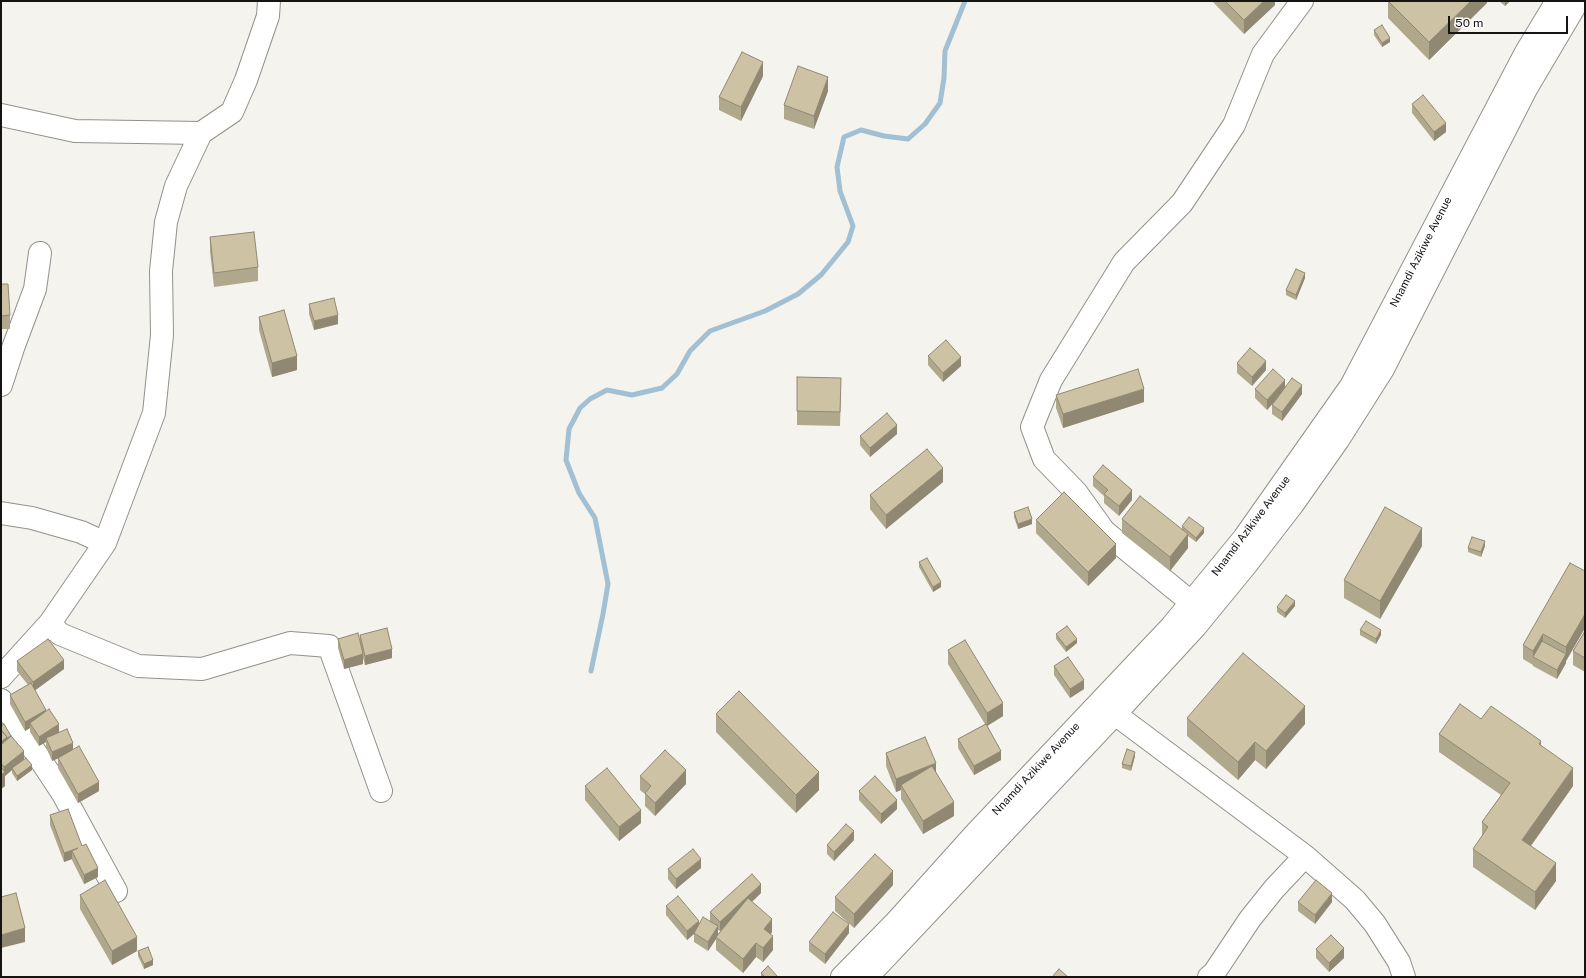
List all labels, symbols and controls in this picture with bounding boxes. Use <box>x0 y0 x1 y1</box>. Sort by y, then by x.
scale bar <box>1450 8 1570 34</box>
text: 50 m <box>1455 16 1483 30</box>
street label: Nnamdi Azikiwe Avenue <box>1387 195 1455 309</box>
street label: Nnamdi Azikiwe Avenue <box>1209 473 1293 579</box>
street label: Nnamdi Azikiwe Avenue <box>989 720 1083 818</box>

